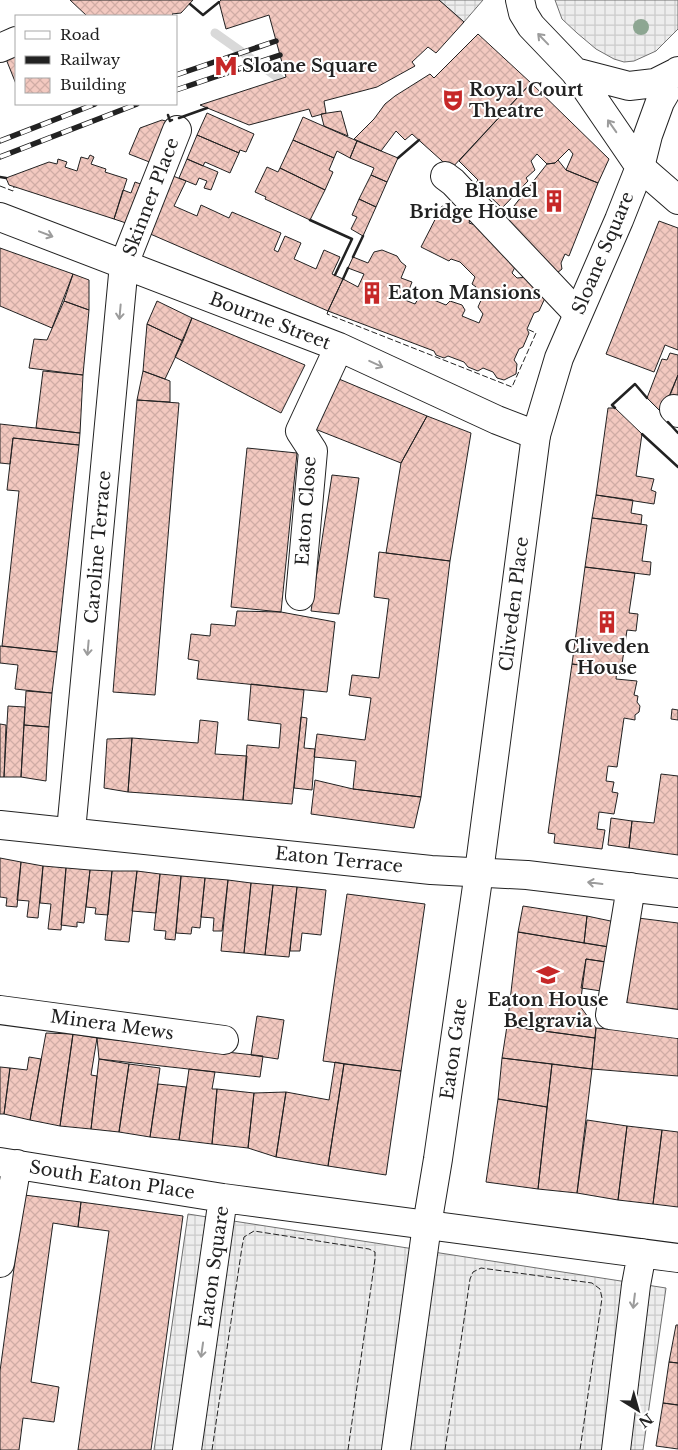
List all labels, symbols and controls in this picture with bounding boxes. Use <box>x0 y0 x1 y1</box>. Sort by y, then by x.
legend <box>15 15 178 105</box>
text: Road <box>60 25 100 44</box>
one-way arrow <box>537 32 549 45</box>
text: Railway <box>60 50 121 69</box>
metro station icon: Sloane Square <box>213 53 239 79</box>
place label: Sloane Square <box>242 55 378 77</box>
text: Building <box>60 75 127 94</box>
place label: Royal Court Theatre <box>469 79 583 122</box>
theatre icon: Royal Court Theatre <box>440 87 466 113</box>
one-way arrow <box>607 120 617 134</box>
street label: Skinner Place <box>118 135 184 259</box>
place label: Blandel Bridge House <box>409 180 539 223</box>
building icon: Blandel Bridge House <box>541 188 567 214</box>
street label: Sloane Square <box>567 188 639 318</box>
one-way arrow <box>37 230 53 239</box>
building icon: Eaton Mansions <box>359 280 385 306</box>
place label: Eaton Mansions <box>388 282 541 304</box>
street label: Bourne Street <box>206 288 334 354</box>
one-way arrow <box>115 304 125 320</box>
one-way arrow <box>368 360 383 370</box>
street label: Eaton Close <box>291 455 321 567</box>
street label: Caroline Terrace <box>80 469 116 625</box>
street label: Cliveden Place <box>495 535 533 673</box>
building icon: Cliveden House <box>594 609 620 635</box>
place label: Cliveden House <box>564 636 650 679</box>
one-way arrow <box>83 640 93 656</box>
street label: Eaton Terrace <box>274 842 404 878</box>
one-way arrow <box>587 878 603 888</box>
school or university icon: Eaton House Belgravia <box>535 962 561 988</box>
place label: Eaton House Belgravia <box>488 989 608 1032</box>
street label: Eaton Gate <box>436 997 472 1101</box>
street label: Minera Mews <box>49 1005 175 1045</box>
street label: South Eaton Place <box>28 1156 196 1204</box>
street label: Eaton Square <box>195 1204 233 1330</box>
one-way arrow <box>629 1293 639 1309</box>
one-way arrow <box>196 1342 206 1358</box>
north arrow <box>613 1385 663 1435</box>
text: N <box>635 1409 656 1432</box>

